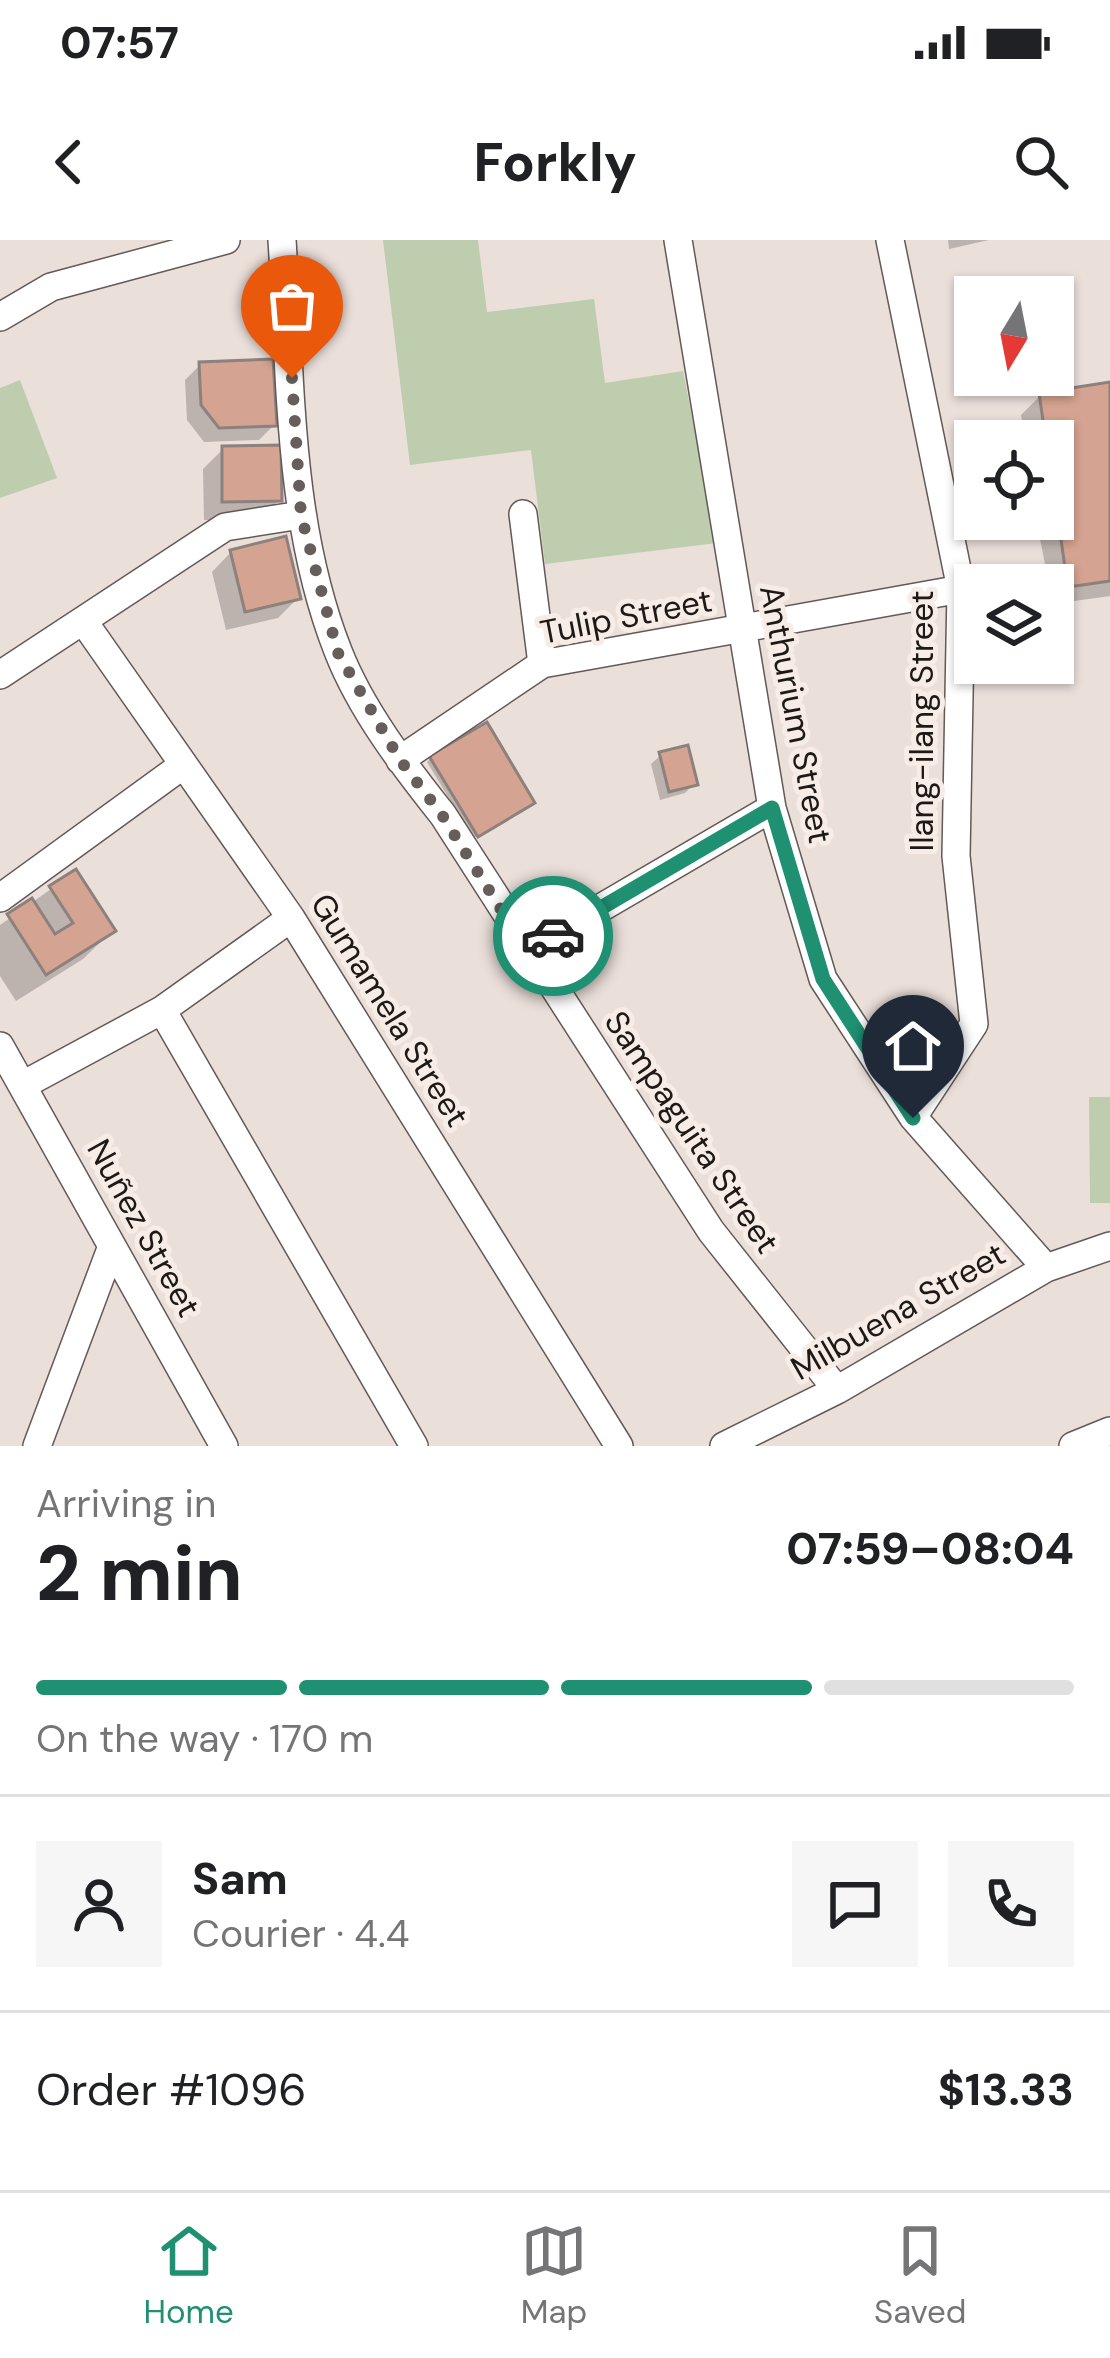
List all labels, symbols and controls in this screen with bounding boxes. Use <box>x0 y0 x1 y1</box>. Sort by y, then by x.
text: 07:57 <box>60 13 179 72</box>
text: Forkly <box>473 127 637 198</box>
icon: back <box>36 129 102 195</box>
icon: search <box>1008 129 1074 195</box>
pin <box>241 255 343 378</box>
icon: bag <box>259 273 325 339</box>
north arrow <box>954 276 1074 396</box>
map controls <box>954 276 1074 684</box>
button: locate <box>954 420 1074 540</box>
button: layers <box>954 564 1074 684</box>
street label: Tulip Street <box>536 578 716 654</box>
street label: Anthurium Street <box>750 581 842 847</box>
street label: Ilang-ilang Street <box>900 590 943 852</box>
courier <box>493 876 613 996</box>
street label: Gumamela Street <box>301 885 479 1135</box>
icon: car <box>520 903 586 969</box>
pin <box>862 995 964 1118</box>
street label: Sampaguita Street <box>595 1002 789 1262</box>
icon: home <box>880 1013 946 1079</box>
street label: Nuñez Street <box>77 1132 211 1324</box>
street label: Milbuena Street <box>783 1232 1013 1390</box>
text: Arriving in <box>36 1478 216 1529</box>
text: 07:59–08:04 <box>786 1519 1074 1578</box>
text: 2 min <box>36 1523 243 1624</box>
text: On the way · 170 m <box>36 1713 373 1764</box>
button: person <box>36 1841 162 1967</box>
button: chat <box>792 1841 918 1967</box>
button: phone <box>948 1841 1074 1967</box>
text: Sam <box>192 1849 288 1908</box>
text: Courier · 4.4 <box>192 1908 409 1959</box>
text: Order #1096 <box>36 2060 307 2119</box>
text: $13.33 <box>938 2060 1074 2119</box>
tab: Home <box>143 2218 234 2333</box>
tab: Map <box>521 2218 587 2333</box>
tab: Saved <box>874 2218 967 2333</box>

